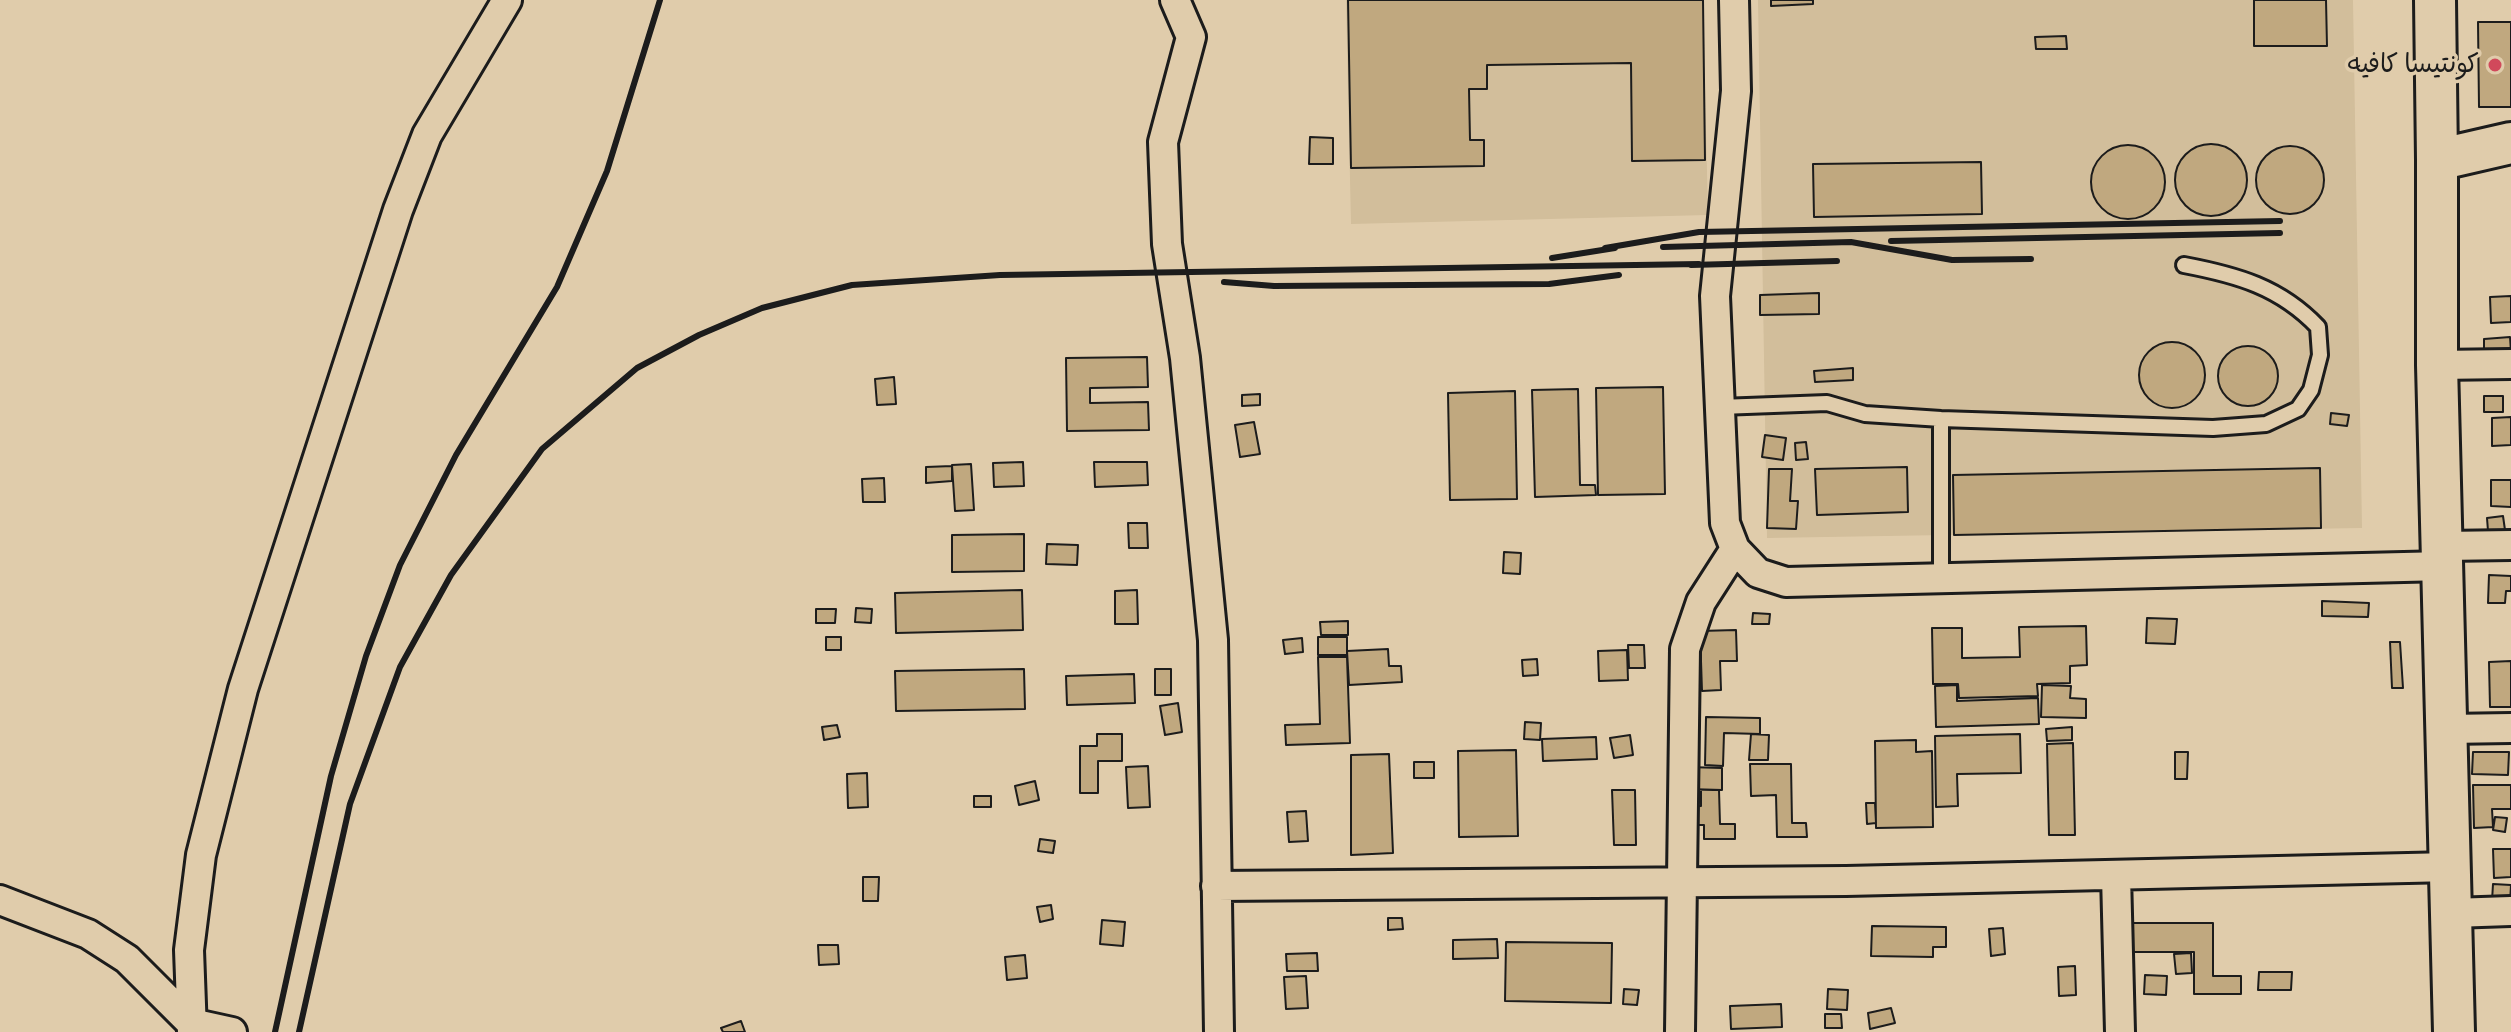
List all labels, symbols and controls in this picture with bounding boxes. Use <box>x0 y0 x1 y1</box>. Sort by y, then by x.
place label: كونتيسا كافيه <box>2348 49 2479 81</box>
marker: كونتيسا كافيه <box>2486 56 2504 74</box>

